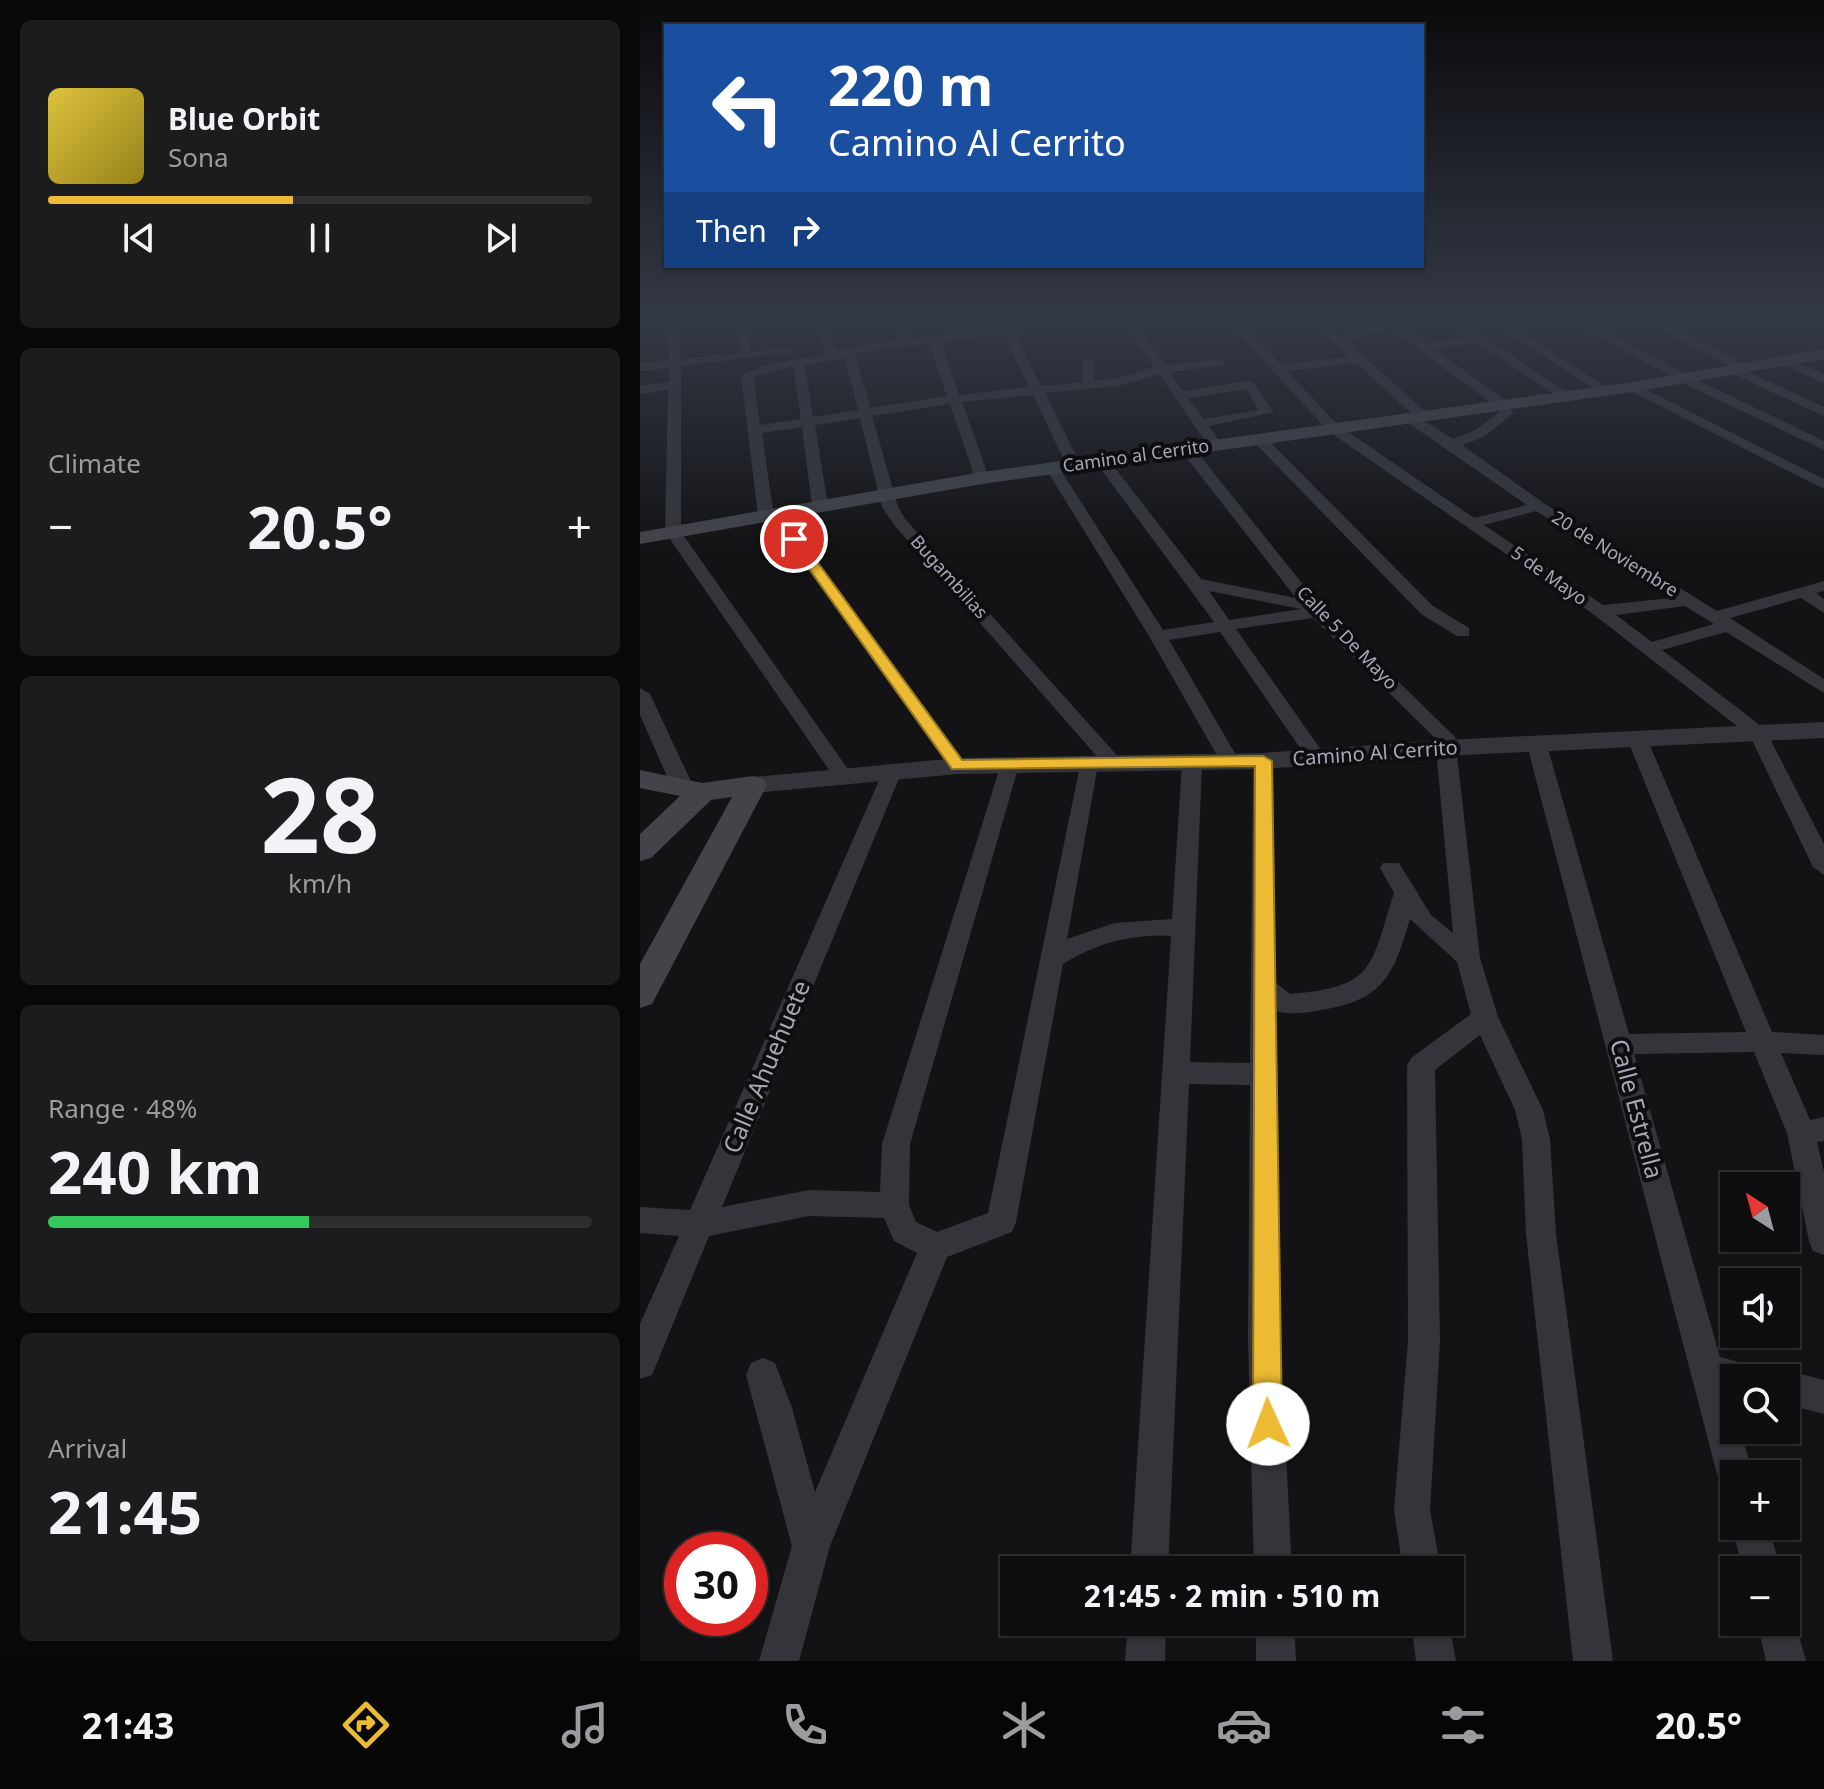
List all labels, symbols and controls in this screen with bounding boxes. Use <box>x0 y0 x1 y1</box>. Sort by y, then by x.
text: 220 m <box>828 46 993 122</box>
icon: left <box>696 56 800 160</box>
text: Blue Orbit <box>168 98 320 139</box>
text: Camino Al Cerrito <box>828 118 1126 167</box>
text: Sona <box>168 139 229 175</box>
icon: right <box>783 208 827 252</box>
text: Then <box>696 210 767 251</box>
icon: previous <box>117 216 161 260</box>
icon: pause <box>298 216 342 260</box>
icon: next <box>479 216 523 260</box>
street label: Camino al Cerrito <box>1061 433 1211 477</box>
text: Climate <box>48 445 141 481</box>
text: 20.5° <box>247 485 393 567</box>
text: − <box>48 496 73 556</box>
text: + <box>567 496 592 556</box>
pin <box>760 505 828 573</box>
street label: 20 de Noviembre <box>1548 505 1683 602</box>
icon: arrive <box>772 517 816 561</box>
street label: Bugambilias <box>906 529 994 623</box>
street label: 5 de Mayo <box>1507 540 1592 610</box>
street label: Calle 5 De Mayo <box>1292 580 1403 694</box>
street label: Camino Al Cerrito <box>1291 733 1458 772</box>
text: 28 <box>261 742 379 883</box>
text: km/h <box>288 865 352 901</box>
street label: Calle Ahuehuete <box>714 975 817 1158</box>
street label: Calle Estrella <box>1603 1035 1672 1182</box>
text: Range · 48% <box>48 1090 197 1126</box>
text: 240 km <box>48 1130 262 1212</box>
north arrow <box>1720 1172 1800 1252</box>
map controls <box>1720 1172 1800 1636</box>
button: sound <box>1720 1268 1800 1348</box>
button: search <box>1720 1364 1800 1444</box>
position arrow <box>1226 1382 1310 1466</box>
text: Arrival <box>48 1430 127 1466</box>
button: + <box>1720 1460 1800 1540</box>
text: 21:45 <box>48 1470 202 1552</box>
speed limit sign: 30 <box>664 1532 768 1636</box>
button: − <box>1720 1556 1800 1636</box>
text: 21:45 · 2 min · 510 m <box>1084 1575 1380 1616</box>
icon: directions <box>338 1697 394 1753</box>
icon: music <box>557 1697 613 1753</box>
icon: phone <box>777 1697 833 1753</box>
icon: climate <box>996 1697 1052 1753</box>
icon: car <box>1216 1697 1272 1753</box>
icon: filters <box>1435 1697 1491 1753</box>
text: 21:43 <box>82 1701 174 1750</box>
text: 20.5° <box>1655 1701 1742 1750</box>

